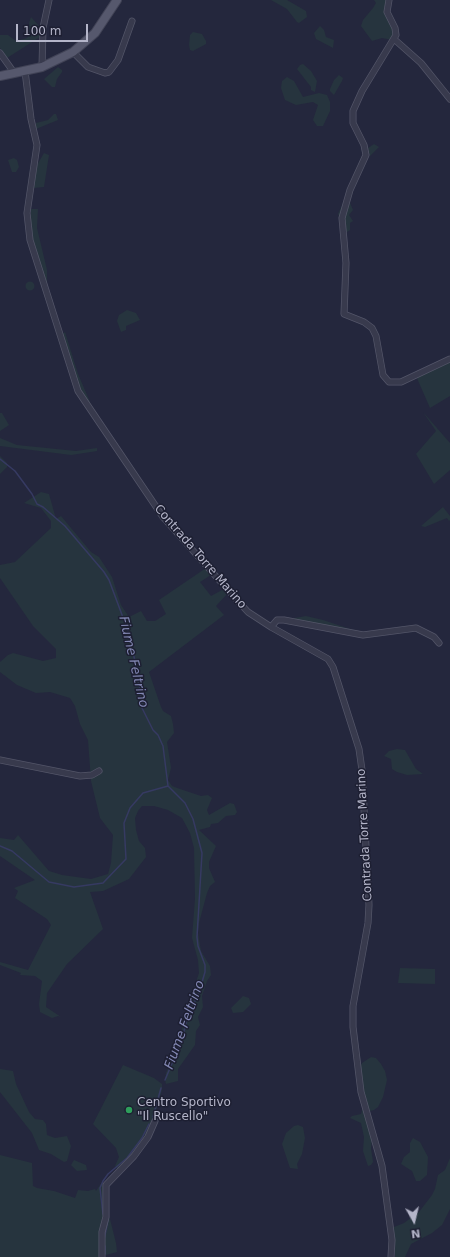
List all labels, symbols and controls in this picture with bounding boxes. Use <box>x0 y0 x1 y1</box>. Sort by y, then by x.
scale bar <box>18 16 90 42</box>
text: 100 m <box>23 24 61 38</box>
street label: Contrada Torre Marino <box>151 502 249 612</box>
water label: Fiume Feltrino <box>115 615 151 709</box>
street label: Contrada Torre Marino <box>354 768 376 902</box>
water label: Fiume Feltrino <box>162 978 208 1072</box>
place label: Centro Sportivo "Il Ruscello" <box>137 1096 231 1124</box>
marker: Centro Sportivo "Il Ruscello" <box>124 1105 134 1115</box>
north arrow <box>394 1201 434 1241</box>
text: N <box>410 1226 421 1240</box>

